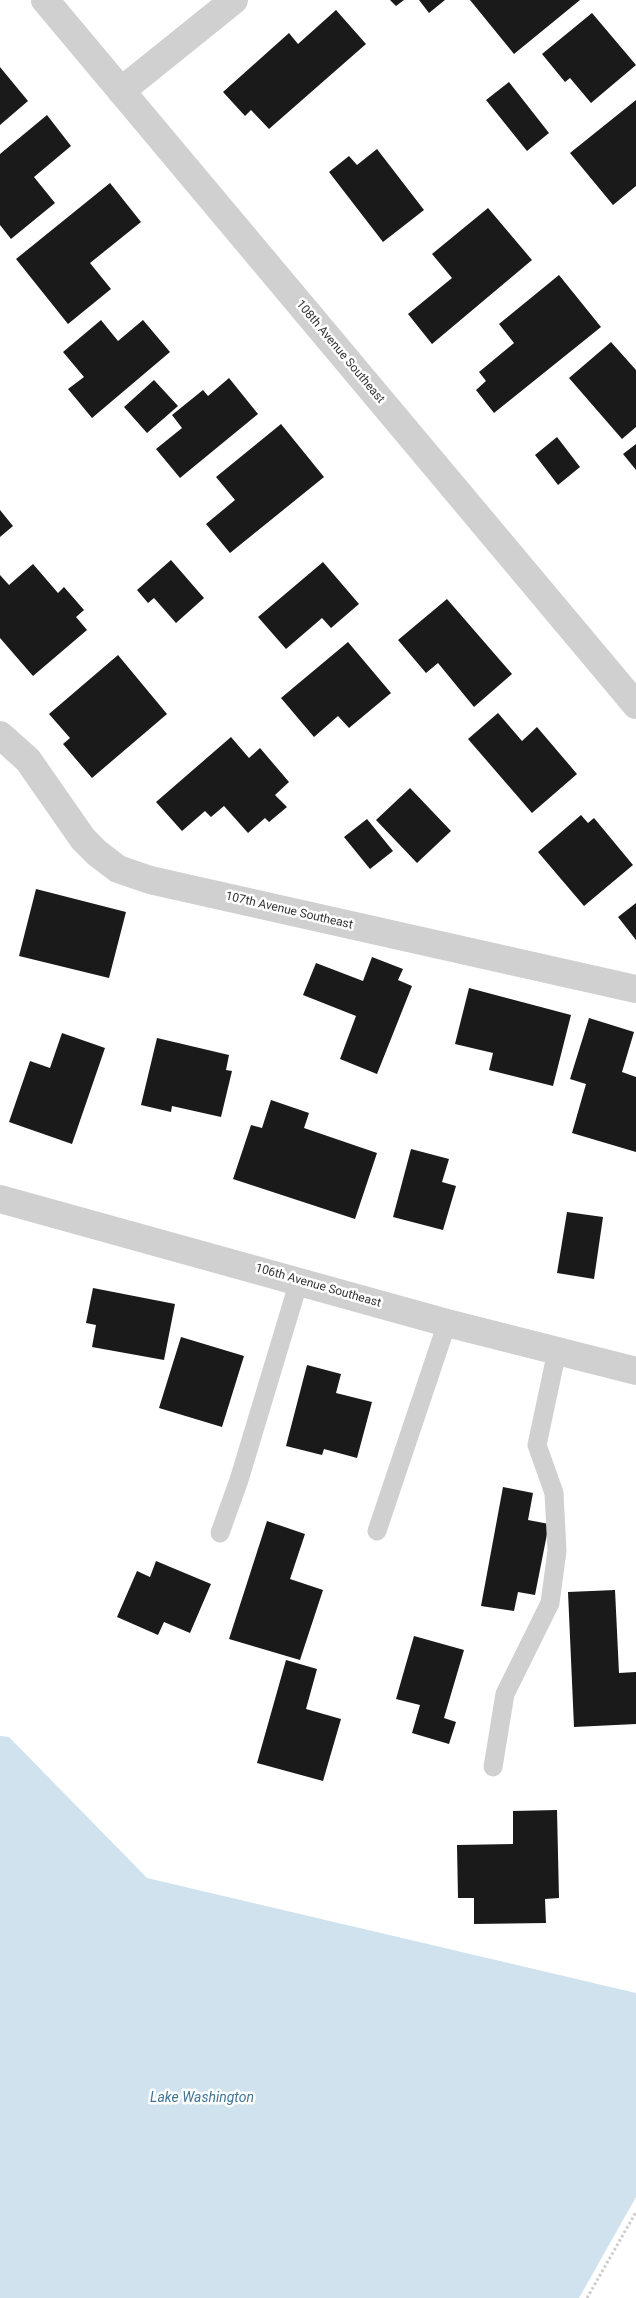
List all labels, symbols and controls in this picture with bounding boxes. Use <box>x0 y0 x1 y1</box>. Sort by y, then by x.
street label: 108th Avenue Southeast <box>293 298 387 406</box>
street label: 107th Avenue Southeast <box>224 889 354 933</box>
street label: 106th Avenue Southeast <box>253 1261 383 1311</box>
water label: Lake Washington <box>150 2090 254 2106</box>

